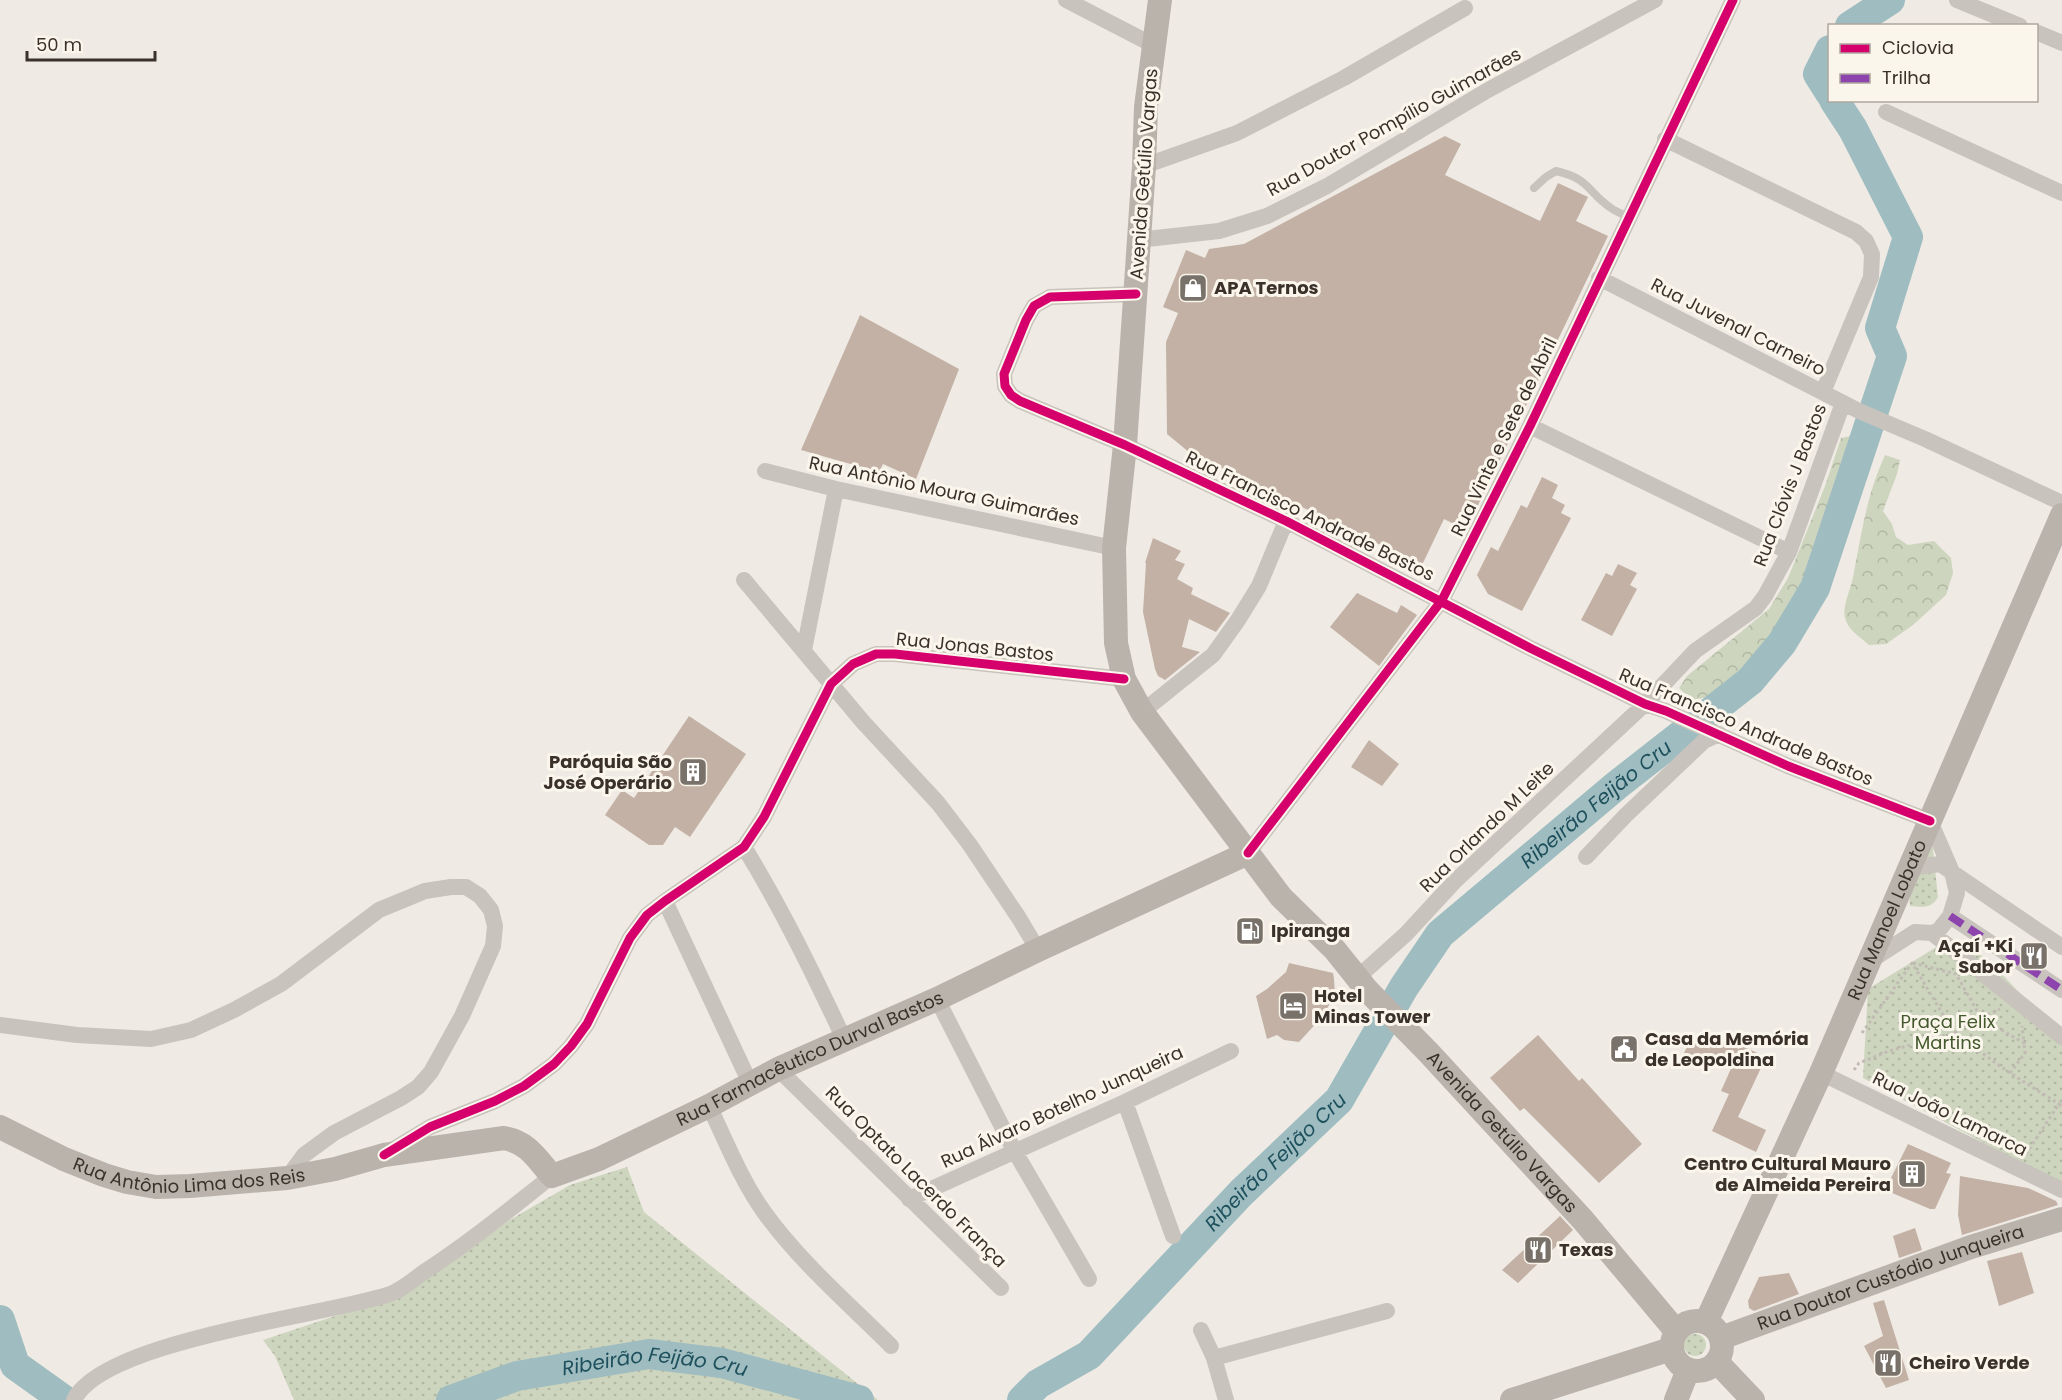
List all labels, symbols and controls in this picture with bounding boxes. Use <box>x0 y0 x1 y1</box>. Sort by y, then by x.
scale bar <box>27 24 154 62</box>
legend <box>1828 24 2038 102</box>
text: 50 m <box>36 32 82 57</box>
text: Ciclovia <box>1882 35 1954 60</box>
street label: Rua Doutor Pompílio Guimarães <box>1262 41 1525 202</box>
text: Trilha <box>1882 65 1931 90</box>
street label: Avenida Getúlio Vargas <box>1124 68 1163 280</box>
shop icon: APA Ternos <box>1177 272 1209 304</box>
street label: Rua Juvenal Carneiro <box>1647 272 1830 381</box>
place label: APA Ternos <box>1214 275 1319 300</box>
street label: Rua Vinte e Sete de Abril <box>1444 333 1563 540</box>
street label: Rua Clóvis J Bastos <box>1747 400 1832 570</box>
street label: Rua Francisco Andrade Bastos <box>1182 444 1439 587</box>
street label: Rua Antônio Moura Guimarães <box>807 450 1082 531</box>
street label: Rua Jonas Bastos <box>895 626 1055 667</box>
street label: Rua Francisco Andrade Bastos <box>1615 662 1877 792</box>
water label: Ribeirão Feijão Cru <box>1514 733 1678 875</box>
place label: Paróquia São José Operário <box>543 749 672 795</box>
building icon: Paróquia São José Operário <box>677 756 709 788</box>
street label: Rua Orlando M Leite <box>1414 756 1559 898</box>
street label: Rua Manoel Lobato <box>1841 836 1932 1004</box>
fuel station icon: Ipiranga <box>1234 915 1266 947</box>
place label: Ipiranga <box>1271 918 1350 943</box>
place label: Açaí +Ki Sabor <box>1938 933 2013 979</box>
restaurant icon: Açaí +Ki Sabor <box>2018 940 2050 972</box>
place label: Hotel Minas Tower <box>1314 983 1431 1029</box>
street label: Rua Farmacêutico Durval Bastos <box>672 985 948 1132</box>
hotel icon: Hotel Minas Tower <box>1277 990 1309 1022</box>
park label: Praça Felix Martins <box>1901 1009 1996 1055</box>
place label: Casa da Memória de Leopoldina <box>1645 1026 1809 1072</box>
public building icon: Casa da Memória de Leopoldina <box>1608 1033 1640 1065</box>
street label: Rua Álvaro Botelho Junqueira <box>937 1039 1187 1174</box>
street label: Avenida Getúlio Vargas <box>1421 1045 1583 1218</box>
street label: Rua João Lamarca <box>1869 1065 2032 1162</box>
street label: Rua Optato Lacerdo França <box>820 1080 1013 1273</box>
water label: Ribeirão Feijão Cru <box>1198 1086 1353 1237</box>
street label: Rua Antônio Lima dos Reis <box>70 1151 307 1199</box>
place label: Centro Cultural Mauro de Almeida Pereira <box>1684 1151 1891 1197</box>
building icon: Centro Cultural Mauro de Almeida Pereira <box>1896 1158 1928 1190</box>
street label: Rua Doutor Custódio Junqueira <box>1753 1218 2027 1336</box>
restaurant icon: Texas <box>1522 1234 1554 1266</box>
place label: Texas <box>1559 1237 1614 1262</box>
water label: Ribeirão Feijão Cru <box>560 1340 751 1383</box>
restaurant icon: Cheiro Verde <box>1872 1347 1904 1379</box>
place label: Cheiro Verde <box>1909 1350 2029 1375</box>

